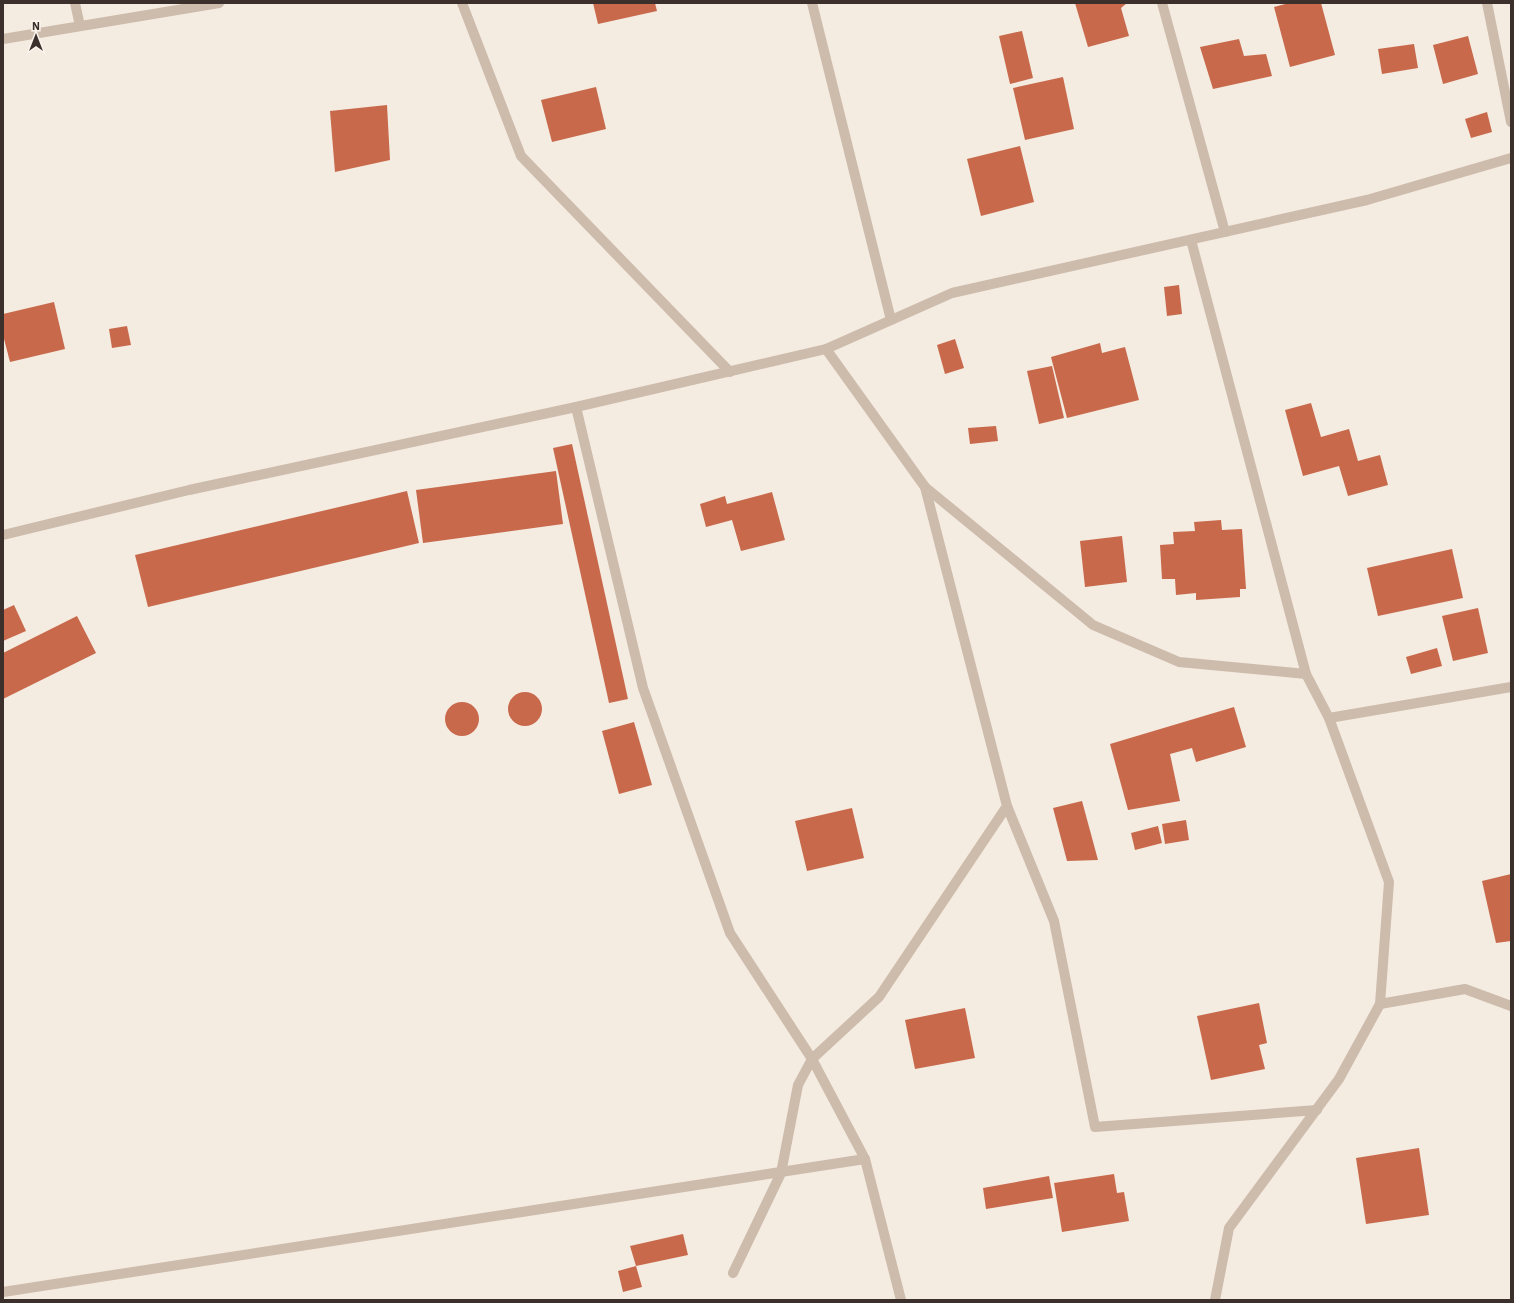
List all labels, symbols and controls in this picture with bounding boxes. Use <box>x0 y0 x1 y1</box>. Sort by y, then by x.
north arrow <box>16 16 56 56</box>
text: N <box>32 19 40 33</box>

